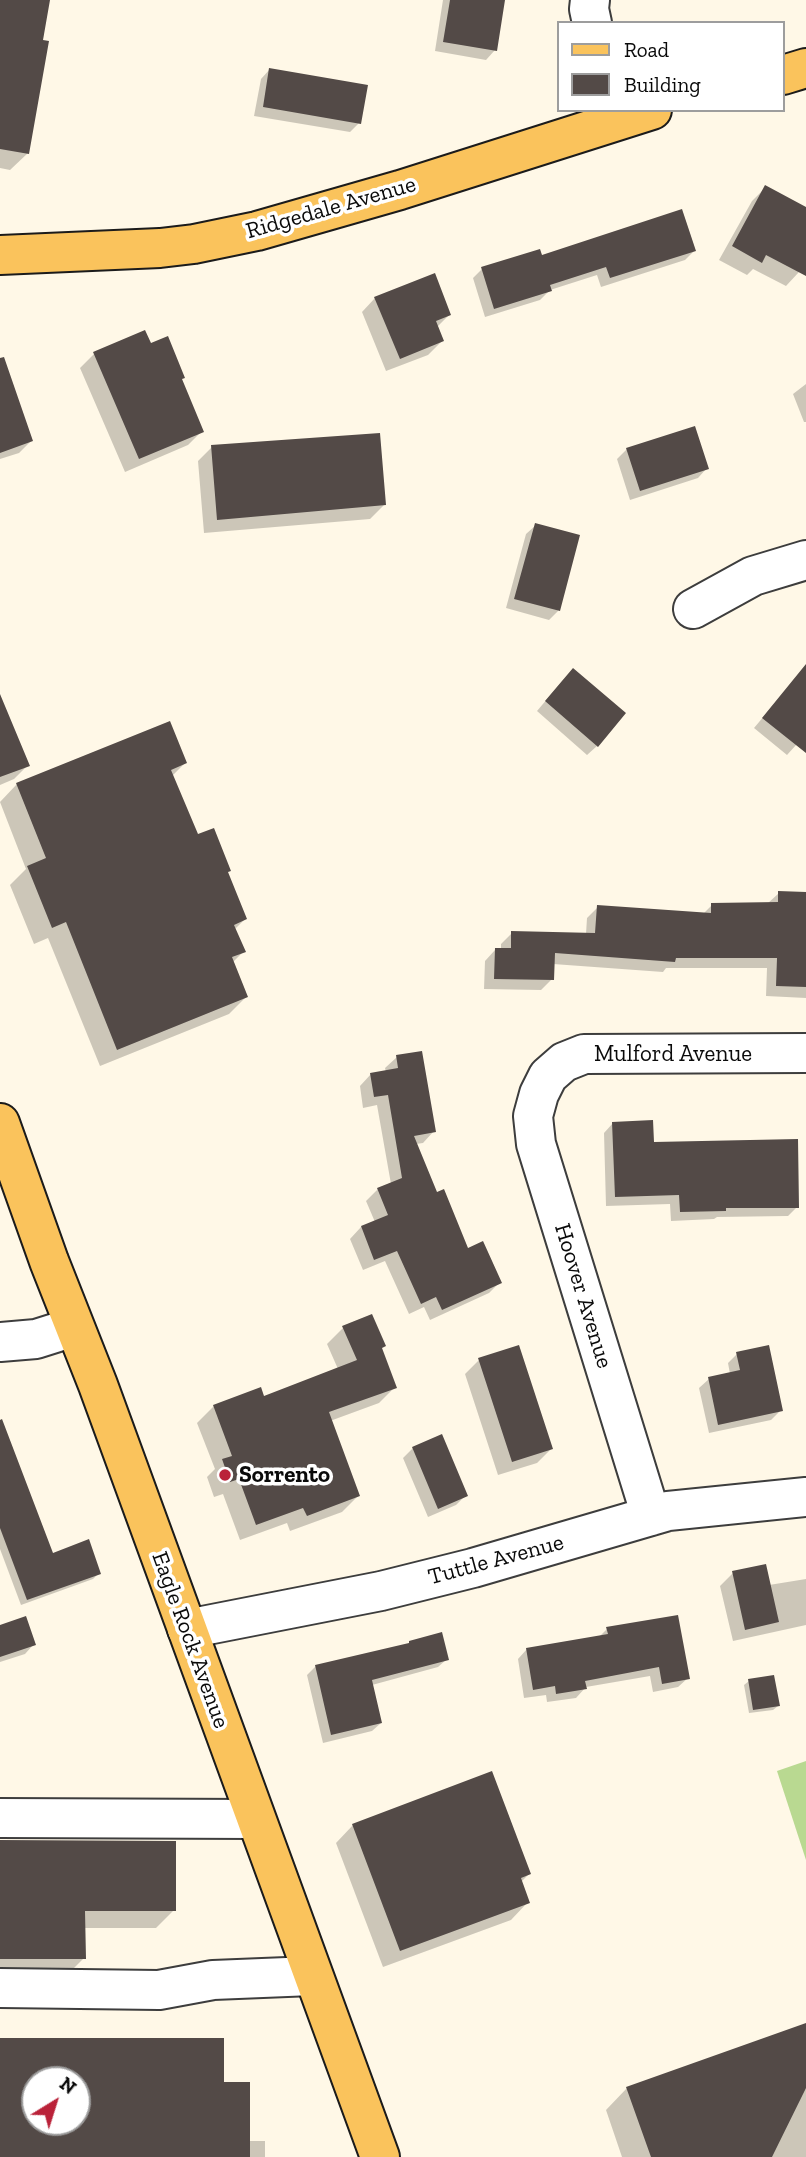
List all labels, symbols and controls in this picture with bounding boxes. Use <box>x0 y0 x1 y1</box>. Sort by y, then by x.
legend <box>558 21 785 112</box>
text: Road <box>624 37 669 62</box>
text: Building <box>624 72 701 97</box>
street label: Ridgedale Avenue <box>243 171 419 245</box>
street label: Mulford Avenue <box>594 1040 752 1068</box>
street label: Hoover Avenue <box>548 1220 618 1372</box>
place label: Sorrento <box>239 1461 330 1489</box>
marker: Sorrento <box>217 1467 233 1483</box>
street label: Tuttle Avenue <box>425 1529 567 1591</box>
street label: Eagle Rock Avenue <box>145 1548 235 1732</box>
north arrow <box>21 2066 91 2136</box>
text: N <box>55 2072 81 2099</box>

